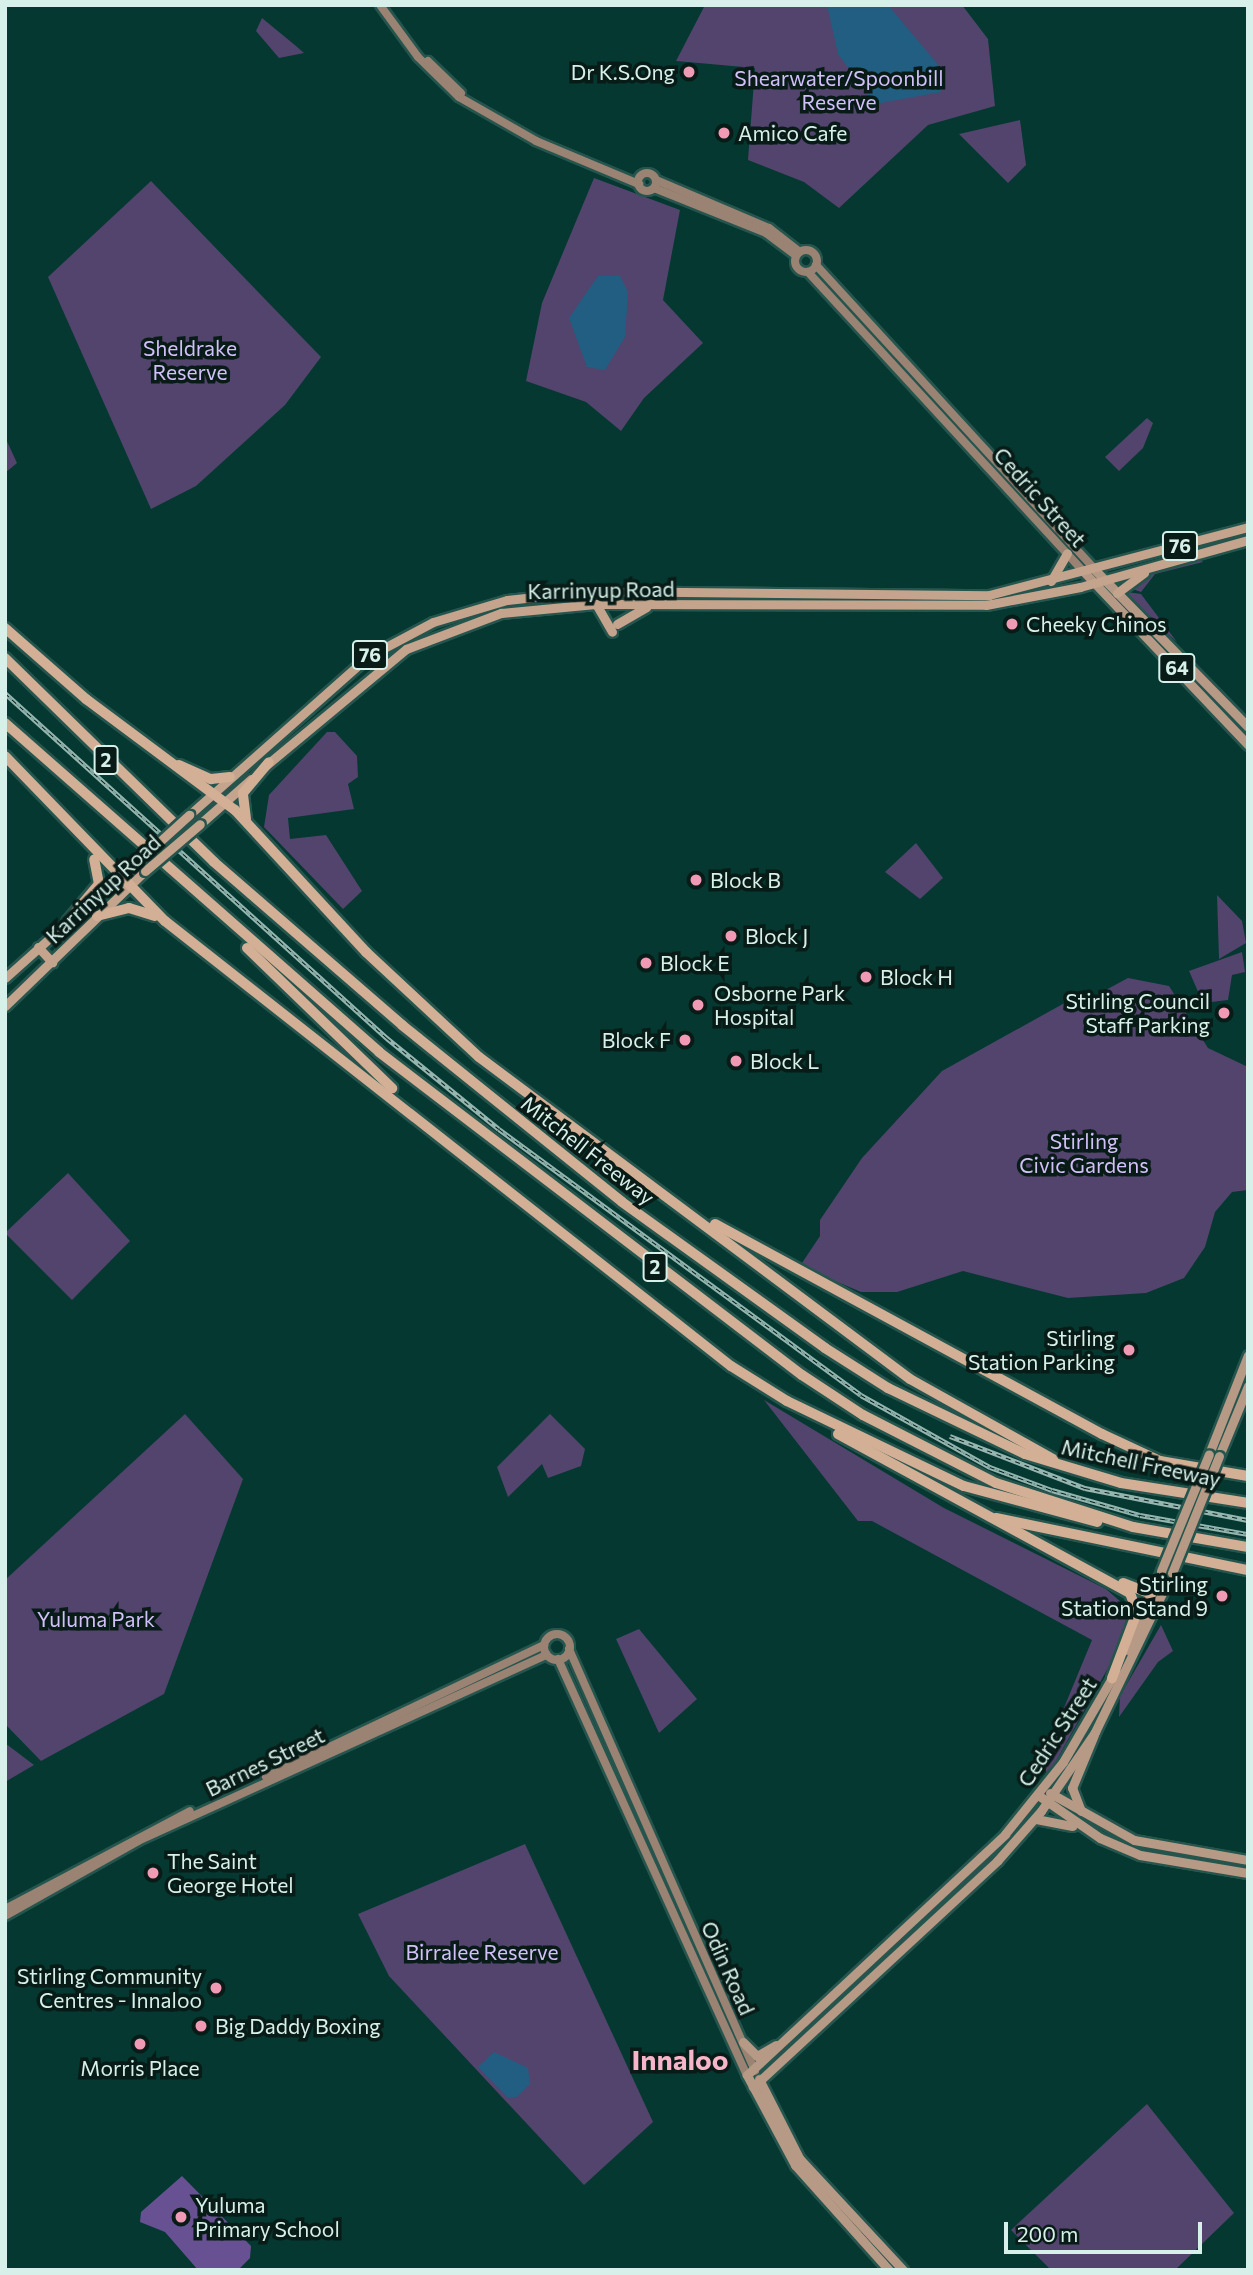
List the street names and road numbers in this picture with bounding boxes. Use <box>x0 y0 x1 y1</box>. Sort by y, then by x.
street label: Cedric Street <box>989 442 1091 552</box>
road number: 76 <box>1161 530 1199 562</box>
street label: Karrinyup Road <box>527 576 675 604</box>
road number: 76 <box>351 640 389 670</box>
road number: 64 <box>1158 652 1196 684</box>
road number: 2 <box>92 744 120 776</box>
street label: Karrinyup Road <box>41 830 165 948</box>
street label: Mitchell Freeway <box>516 1090 660 1210</box>
road number: 2 <box>641 1252 669 1282</box>
street label: Mitchell Freeway <box>1059 1434 1223 1492</box>
street label: Cedric Street <box>1012 1673 1102 1791</box>
street label: Barnes Street <box>202 1722 328 1802</box>
street label: Odin Road <box>696 1917 760 2019</box>

